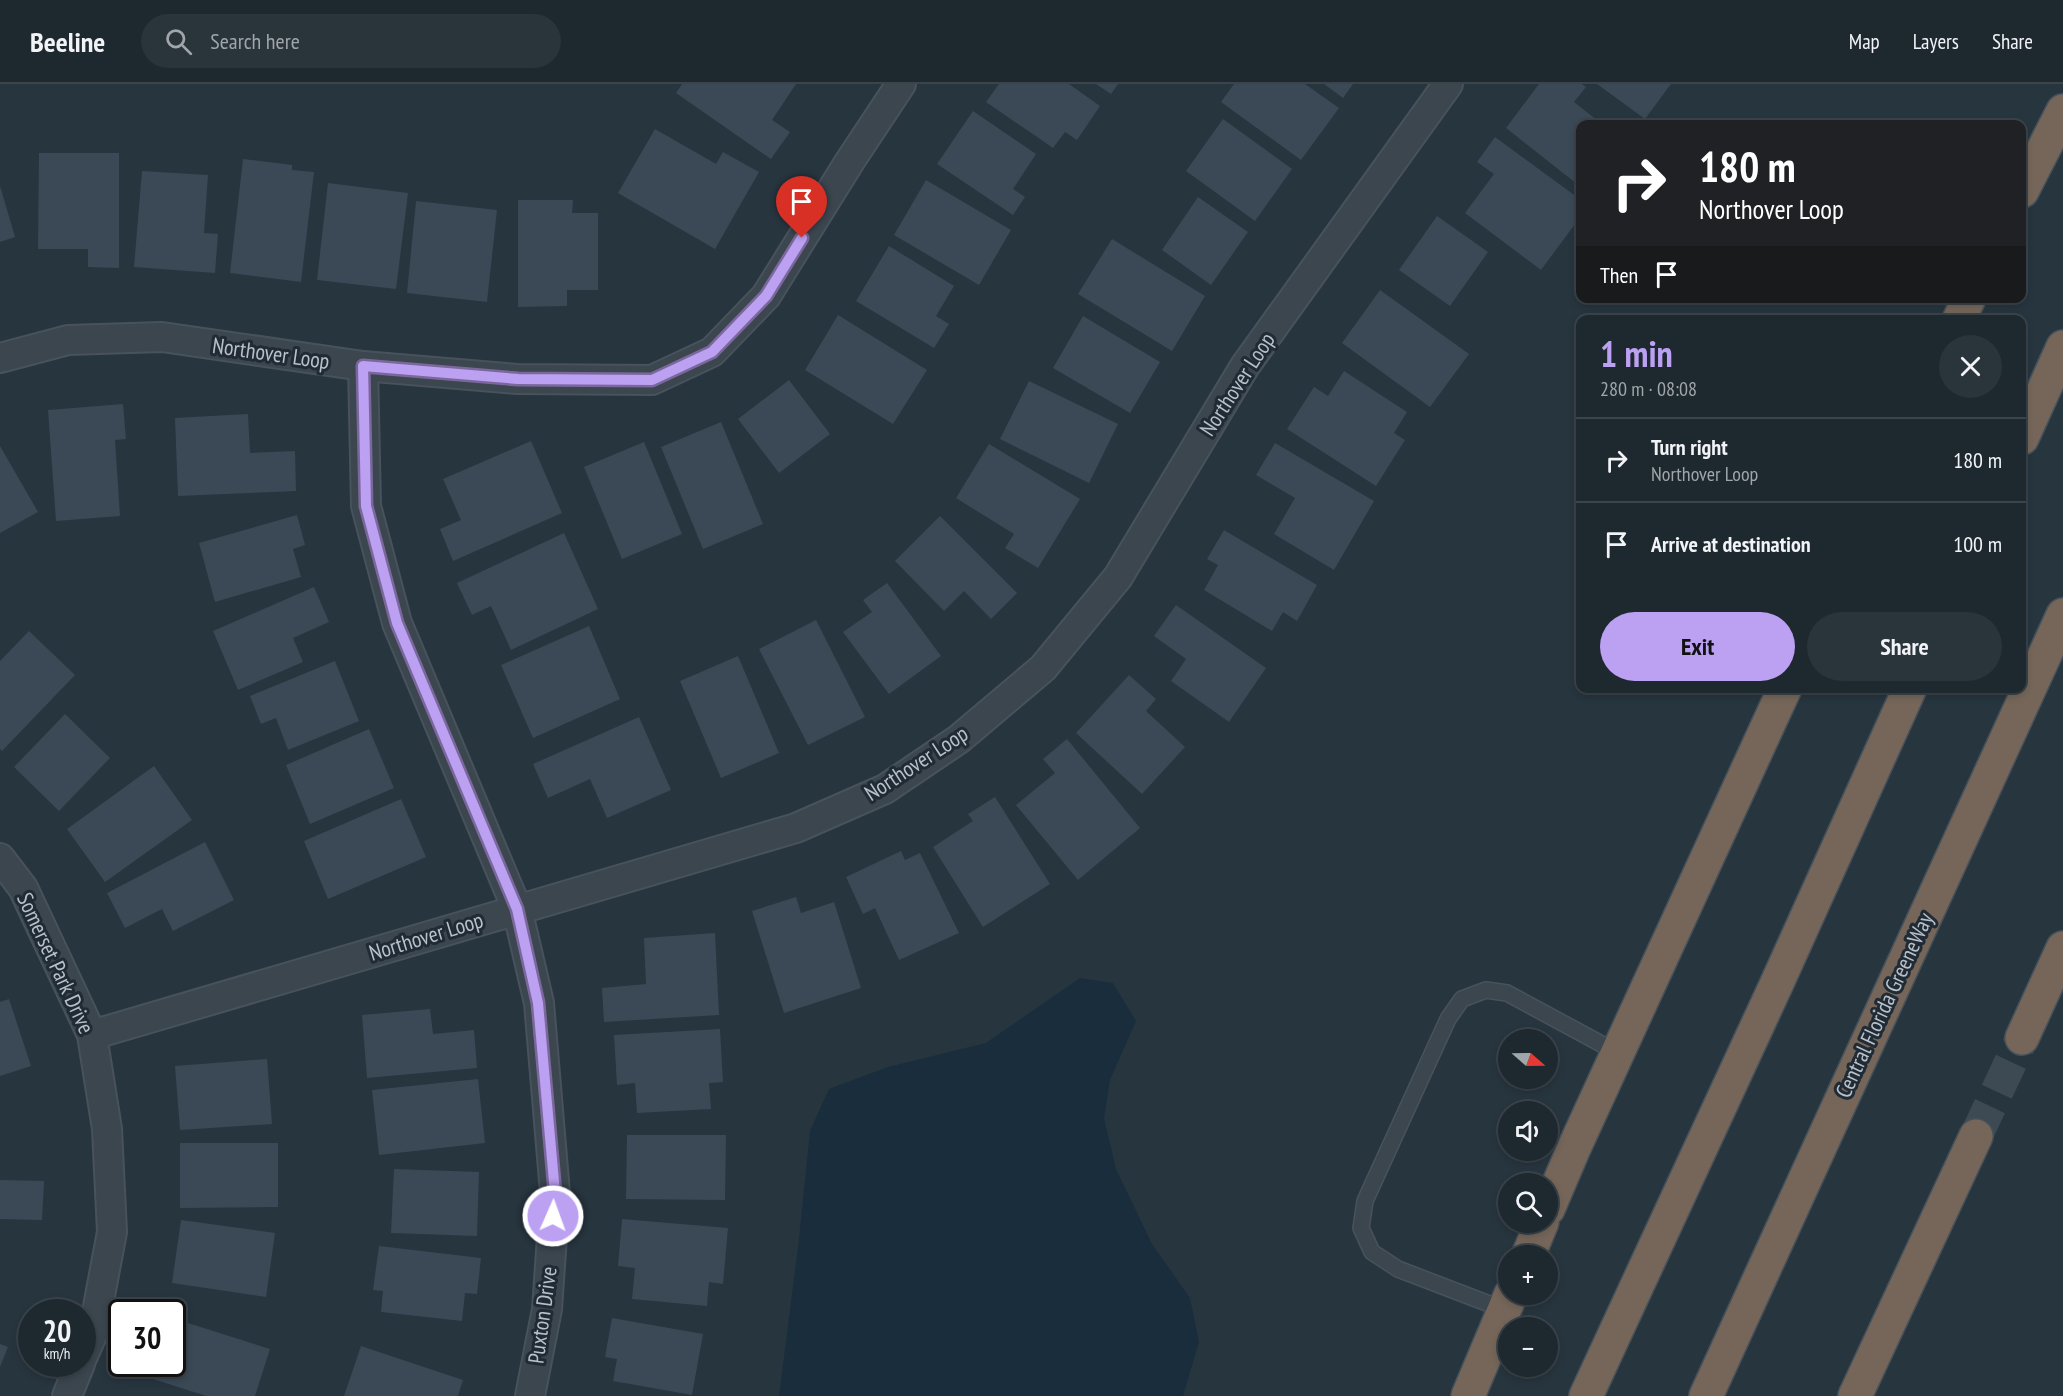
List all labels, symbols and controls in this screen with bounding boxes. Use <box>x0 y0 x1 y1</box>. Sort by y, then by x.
search box <box>141 14 561 68</box>
text: Beeline <box>30 23 105 60</box>
icon: search <box>162 25 195 58</box>
text: Search here <box>210 27 300 55</box>
text: Map <box>1849 28 1880 55</box>
text: Layers <box>1913 28 1959 55</box>
text: Share <box>1992 28 2033 55</box>
text: 180 m <box>1699 139 1796 194</box>
icon: right <box>1600 144 1678 222</box>
pin <box>776 176 827 238</box>
icon: arrive <box>785 185 818 218</box>
text: Northover Loop <box>1699 192 1844 226</box>
icon: arrive <box>1650 258 1683 291</box>
text: Then <box>1600 261 1638 289</box>
street label: Northover Loop <box>1193 327 1281 441</box>
text: 1 min <box>1600 330 1673 377</box>
street label: Northover Loop <box>211 331 331 375</box>
button: close <box>1939 335 2002 398</box>
text: 280 m · 08:08 <box>1600 376 1697 402</box>
text: Turn right <box>1651 433 1728 461</box>
icon: right <box>1600 444 1633 477</box>
text: 180 m <box>1953 446 2002 474</box>
text: Northover Loop <box>1651 461 1758 487</box>
icon: arrive <box>1600 528 1633 561</box>
text: Arrive at destination <box>1651 530 1811 558</box>
text: 100 m <box>1953 530 2002 558</box>
button: Exit <box>1600 612 1795 681</box>
button: Share <box>1807 612 2002 681</box>
street label: Northover Loop <box>859 719 973 807</box>
street label: Somerset Park Drive <box>11 888 101 1038</box>
street label: Northover Loop <box>365 905 487 967</box>
street label: Central Florida GreeneWay <box>1829 907 1939 1102</box>
north arrow <box>1498 1029 1558 1089</box>
map controls <box>1498 1029 1558 1377</box>
button: sound <box>1498 1101 1558 1161</box>
button: search <box>1498 1173 1558 1233</box>
position arrow <box>521 1184 585 1248</box>
button: + <box>1498 1245 1558 1305</box>
street label: Puxton Drive <box>521 1265 563 1365</box>
speed limit sign: 30 <box>108 1299 186 1377</box>
text: 20 <box>43 1311 71 1350</box>
button: − <box>1498 1317 1558 1377</box>
text: km/h <box>44 1344 70 1363</box>

